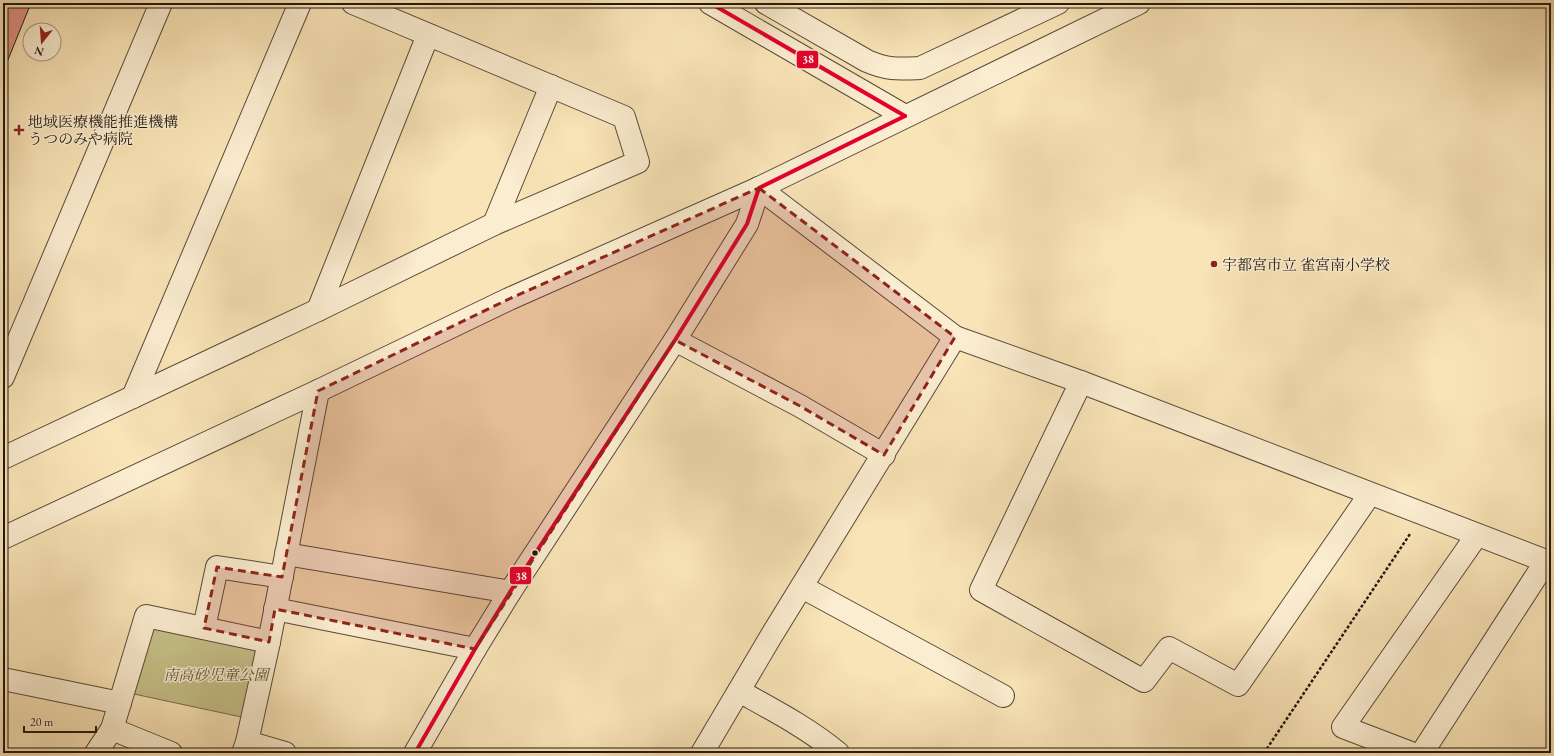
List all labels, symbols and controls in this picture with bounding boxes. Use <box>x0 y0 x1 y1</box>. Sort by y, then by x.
north arrow <box>22 22 62 62</box>
text: N <box>33 44 45 60</box>
line badge: 38 <box>796 50 819 69</box>
text: 38 <box>802 52 814 66</box>
place label: 地域医療機能推進機構 うつのみや病院 <box>28 112 178 148</box>
marker: 地域医療機能推進機構 うつのみや病院 <box>13 124 25 136</box>
place label: 宇都宮市立 雀宮南小学校 <box>1222 255 1390 274</box>
marker: 宇都宮市立 雀宮南小学校 <box>1209 259 1219 269</box>
unlabelled marker <box>530 548 540 558</box>
line badge: 38 <box>509 566 532 585</box>
text: 38 <box>515 569 527 583</box>
park label: 南高砂児童公園 <box>163 665 271 684</box>
scale bar <box>24 708 96 734</box>
text: 20 m <box>30 714 54 730</box>

